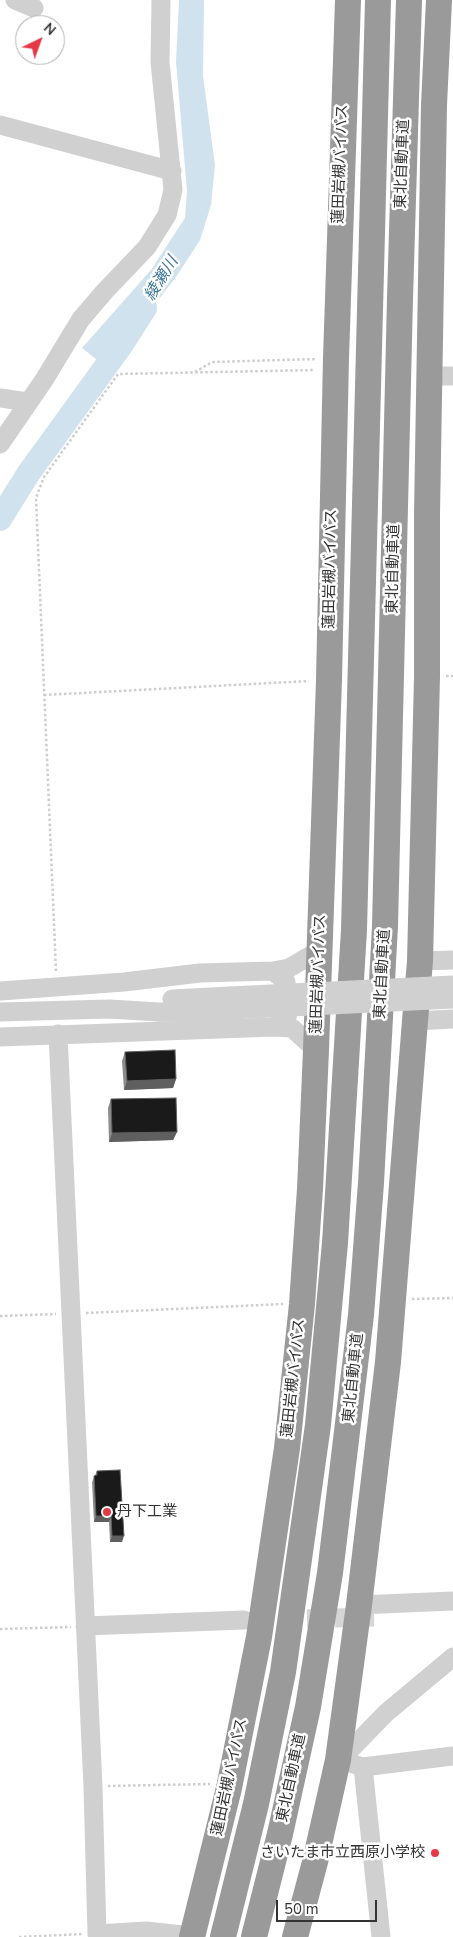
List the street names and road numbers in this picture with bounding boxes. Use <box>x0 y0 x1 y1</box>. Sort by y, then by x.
street label: 蓮田岩槻バイパス <box>330 104 352 224</box>
street label: 東北自動車道 <box>392 119 414 209</box>
street label: 蓮田岩槻バイパス <box>321 509 341 629</box>
street label: 東北自動車道 <box>384 524 404 614</box>
street label: 蓮田岩槻バイパス <box>308 914 330 1034</box>
street label: 東北自動車道 <box>372 929 394 1019</box>
street label: 蓮田岩槻バイパス <box>279 1317 309 1439</box>
street label: 東北自動車道 <box>340 1332 368 1424</box>
street label: 蓮田岩槻バイパス <box>209 1716 251 1838</box>
street label: 東北自動車道 <box>274 1732 310 1824</box>

